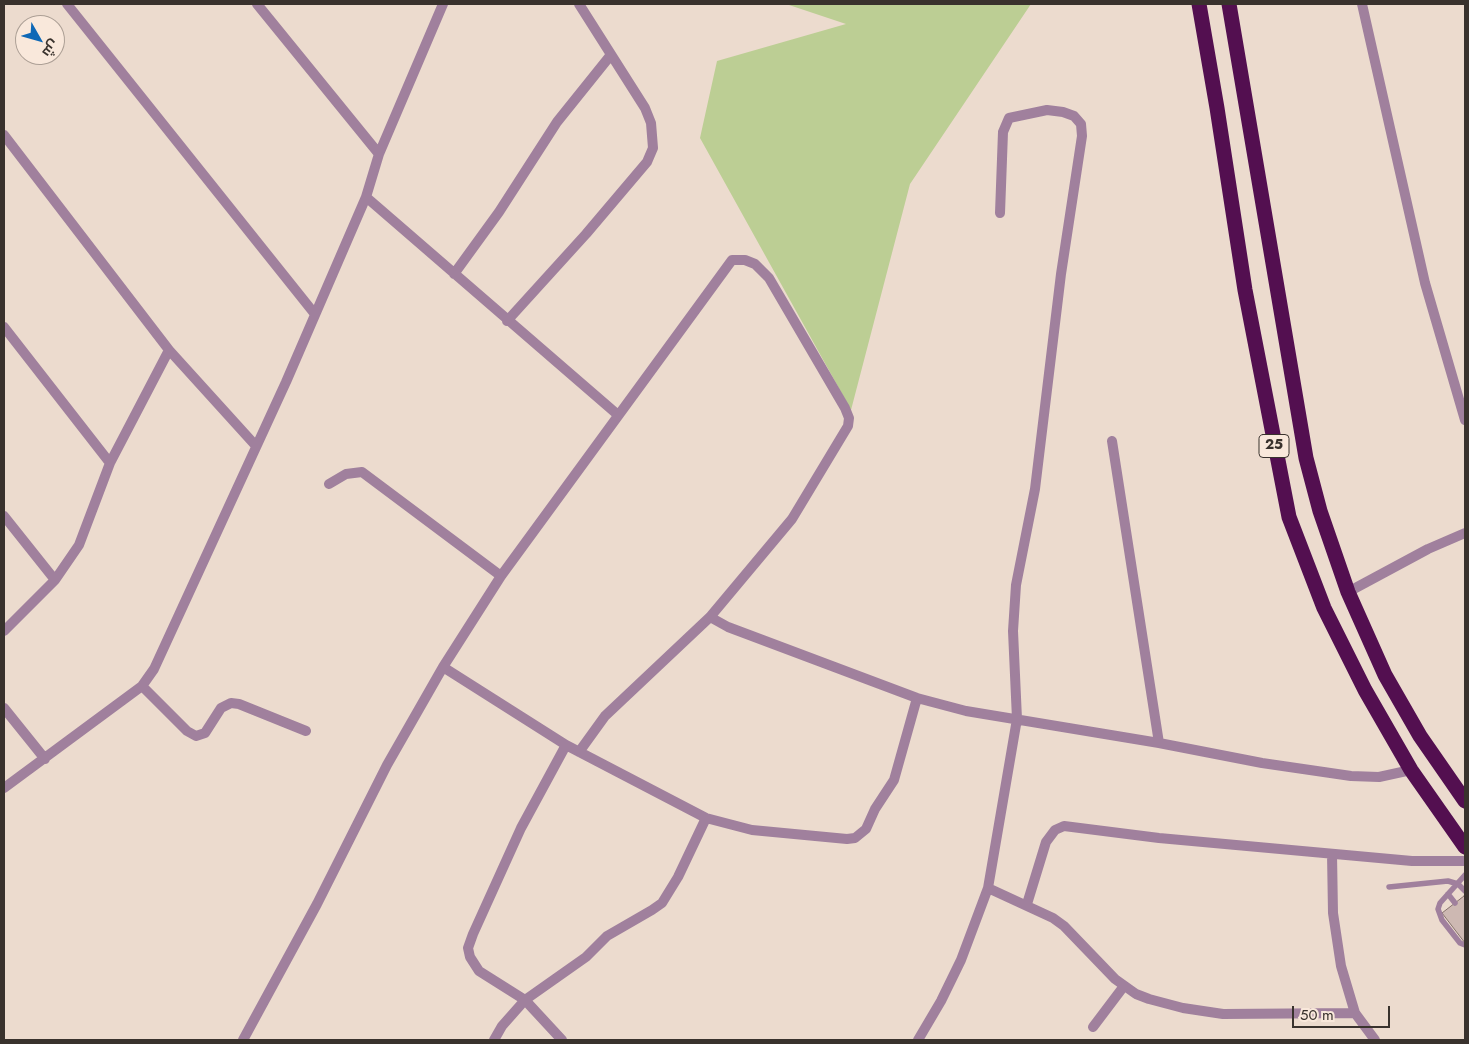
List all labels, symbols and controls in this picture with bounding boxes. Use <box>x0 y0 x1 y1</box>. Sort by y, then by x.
north arrow <box>15 15 65 65</box>
text: ش <box>38 35 64 62</box>
road number: 25 <box>1259 434 1289 458</box>
scale bar <box>1294 996 1392 1028</box>
text: 50 m <box>1300 1004 1334 1026</box>

